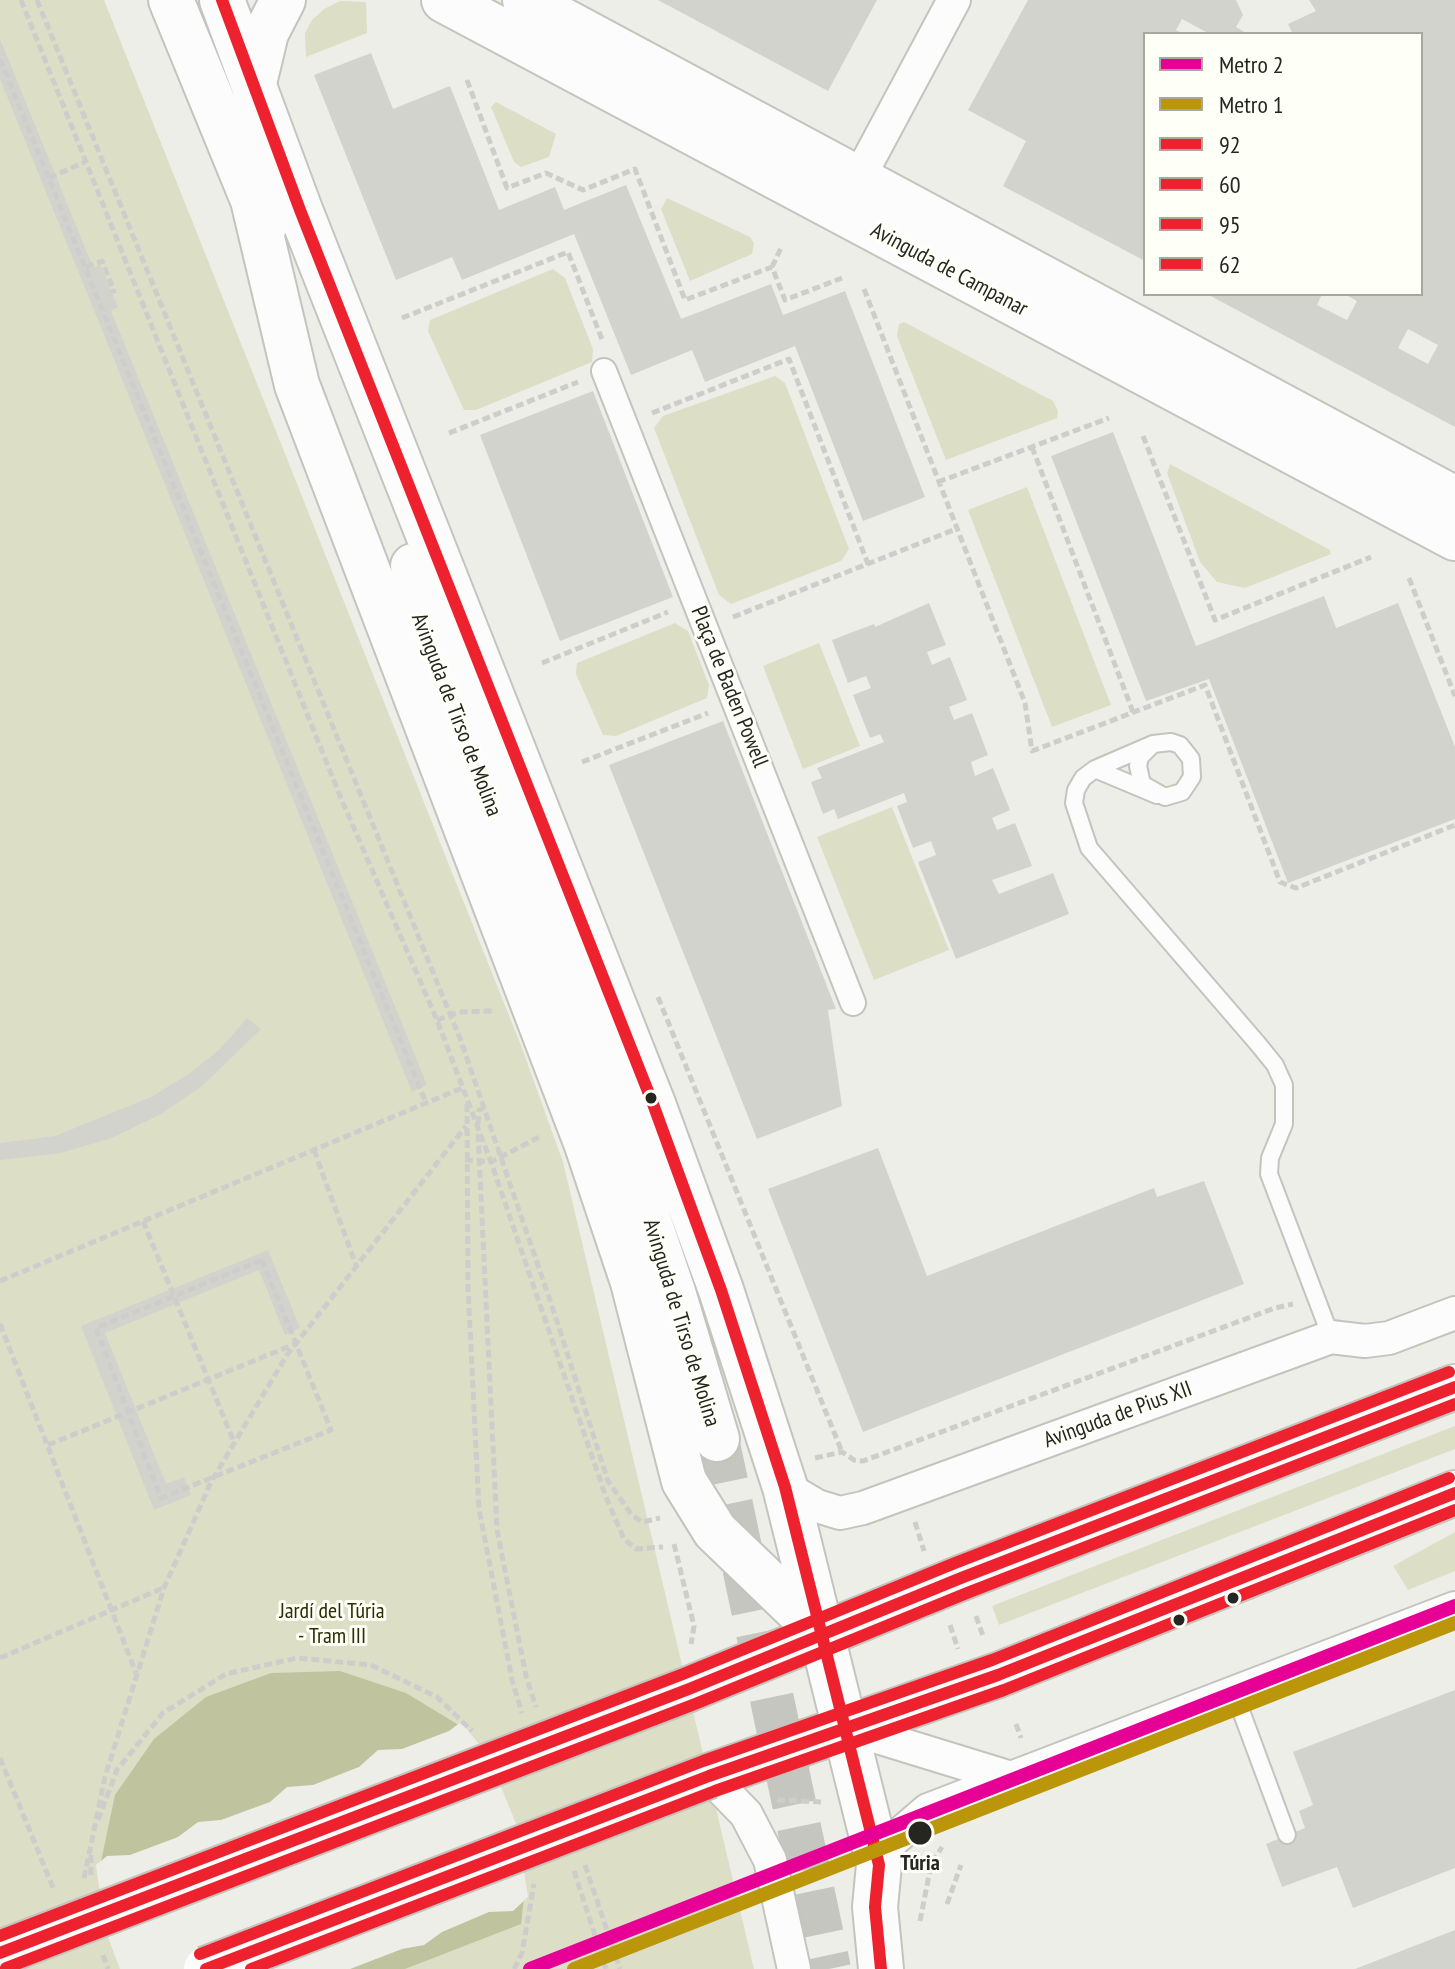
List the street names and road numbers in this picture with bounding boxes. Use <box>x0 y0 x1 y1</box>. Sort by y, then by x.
street label: Avinguda de Campanar <box>866 218 1032 322</box>
street label: Plaça de Baden Powell <box>685 603 773 771</box>
street label: Avinguda de Tirso de Molina <box>405 610 507 820</box>
street label: Avinguda de Tirso de Molina <box>637 1216 725 1430</box>
street label: Avinguda de Pius XII <box>1040 1376 1196 1454</box>

